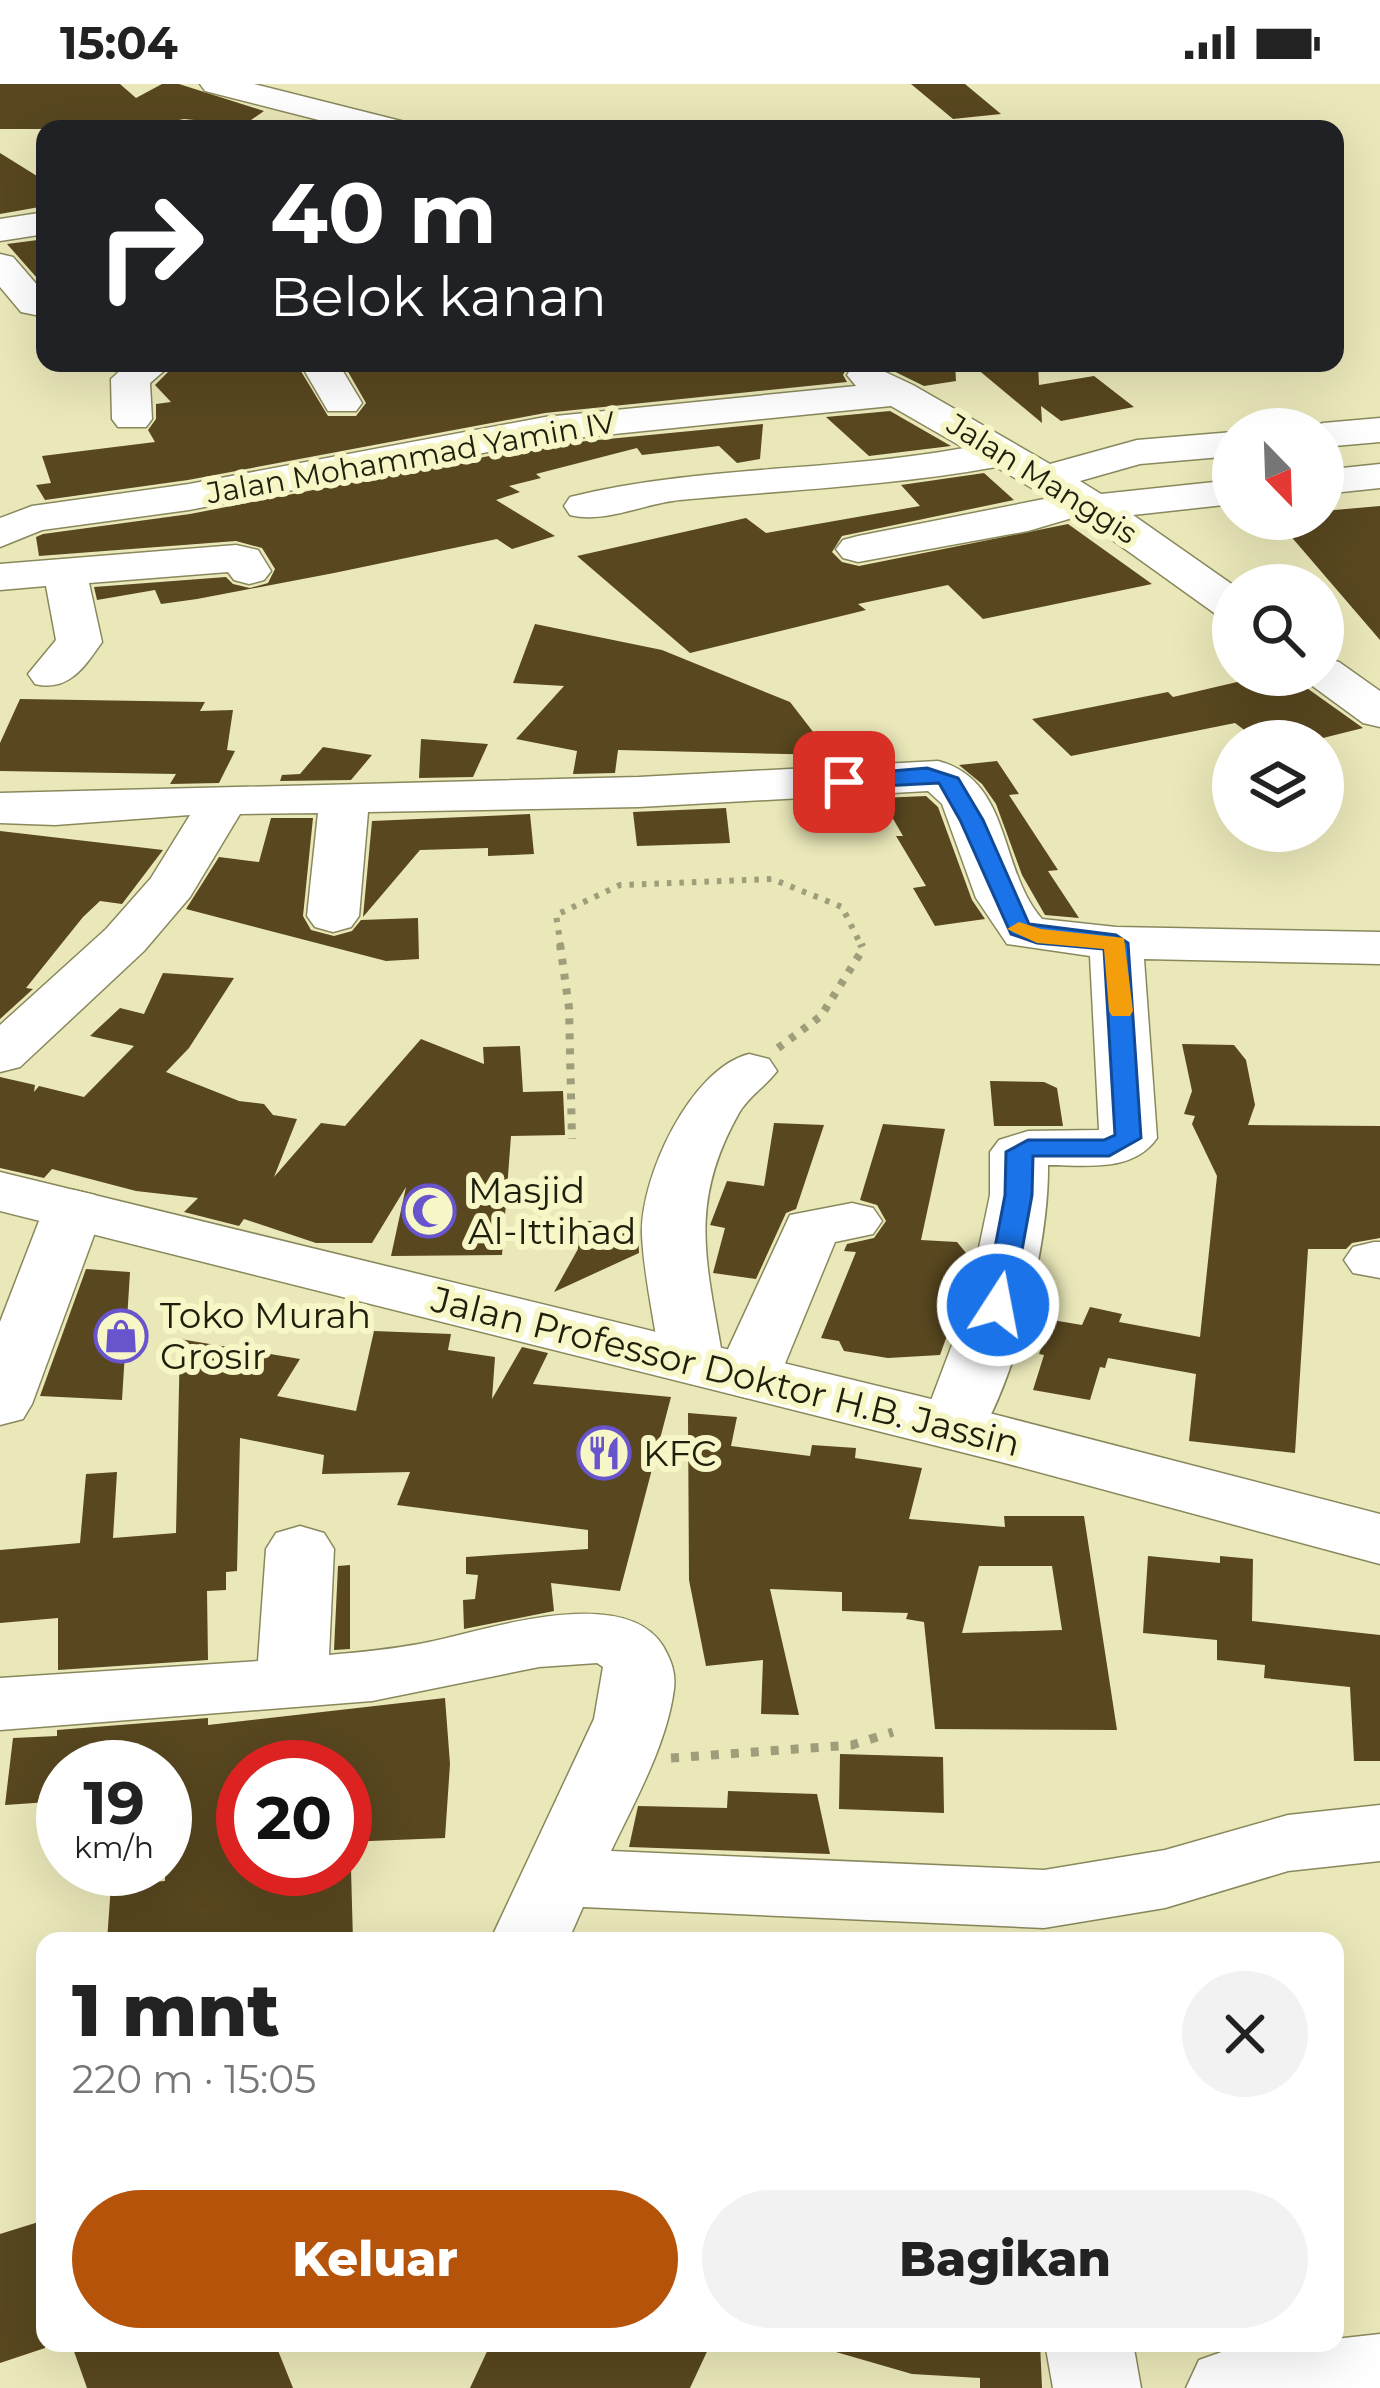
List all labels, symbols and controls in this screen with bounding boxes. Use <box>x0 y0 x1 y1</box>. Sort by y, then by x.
text: 15:04 <box>60 15 178 70</box>
text: 40 m <box>270 162 497 264</box>
icon: right <box>72 168 228 324</box>
text: Belok kanan <box>270 264 607 330</box>
street label: Jalan Mohammad Yamin IV <box>203 403 618 512</box>
street label: Jalan Manggis <box>940 405 1144 552</box>
north arrow <box>1212 408 1344 540</box>
map controls <box>1212 408 1344 852</box>
button: search <box>1212 564 1344 696</box>
button: layers <box>1212 720 1344 852</box>
pin <box>793 731 895 833</box>
icon: arrive <box>811 749 877 815</box>
place label: Masjid Al-Ittihad <box>468 1168 637 1253</box>
mosque icon: Masjid Al-Ittihad <box>401 1183 457 1239</box>
position arrow <box>935 1242 1061 1368</box>
street label: Jalan Professor Doktor H.B. Jassin <box>426 1276 1025 1465</box>
place label: Toko Murah Grosir <box>160 1293 371 1378</box>
shop icon: Toko Murah Grosir <box>93 1308 149 1364</box>
restaurant icon: KFC <box>576 1425 632 1481</box>
place label: KFC <box>643 1431 717 1475</box>
speed limit sign: 20 <box>216 1740 372 1896</box>
text: 19 <box>83 1766 145 1839</box>
text: km/h <box>74 1829 154 1866</box>
text: 1 mnt <box>72 1966 280 2054</box>
button: close <box>1182 1971 1308 2097</box>
text: 220 m · 15:05 <box>72 2055 316 2103</box>
button: Keluar <box>72 2190 678 2328</box>
button: Bagikan <box>702 2190 1308 2328</box>

